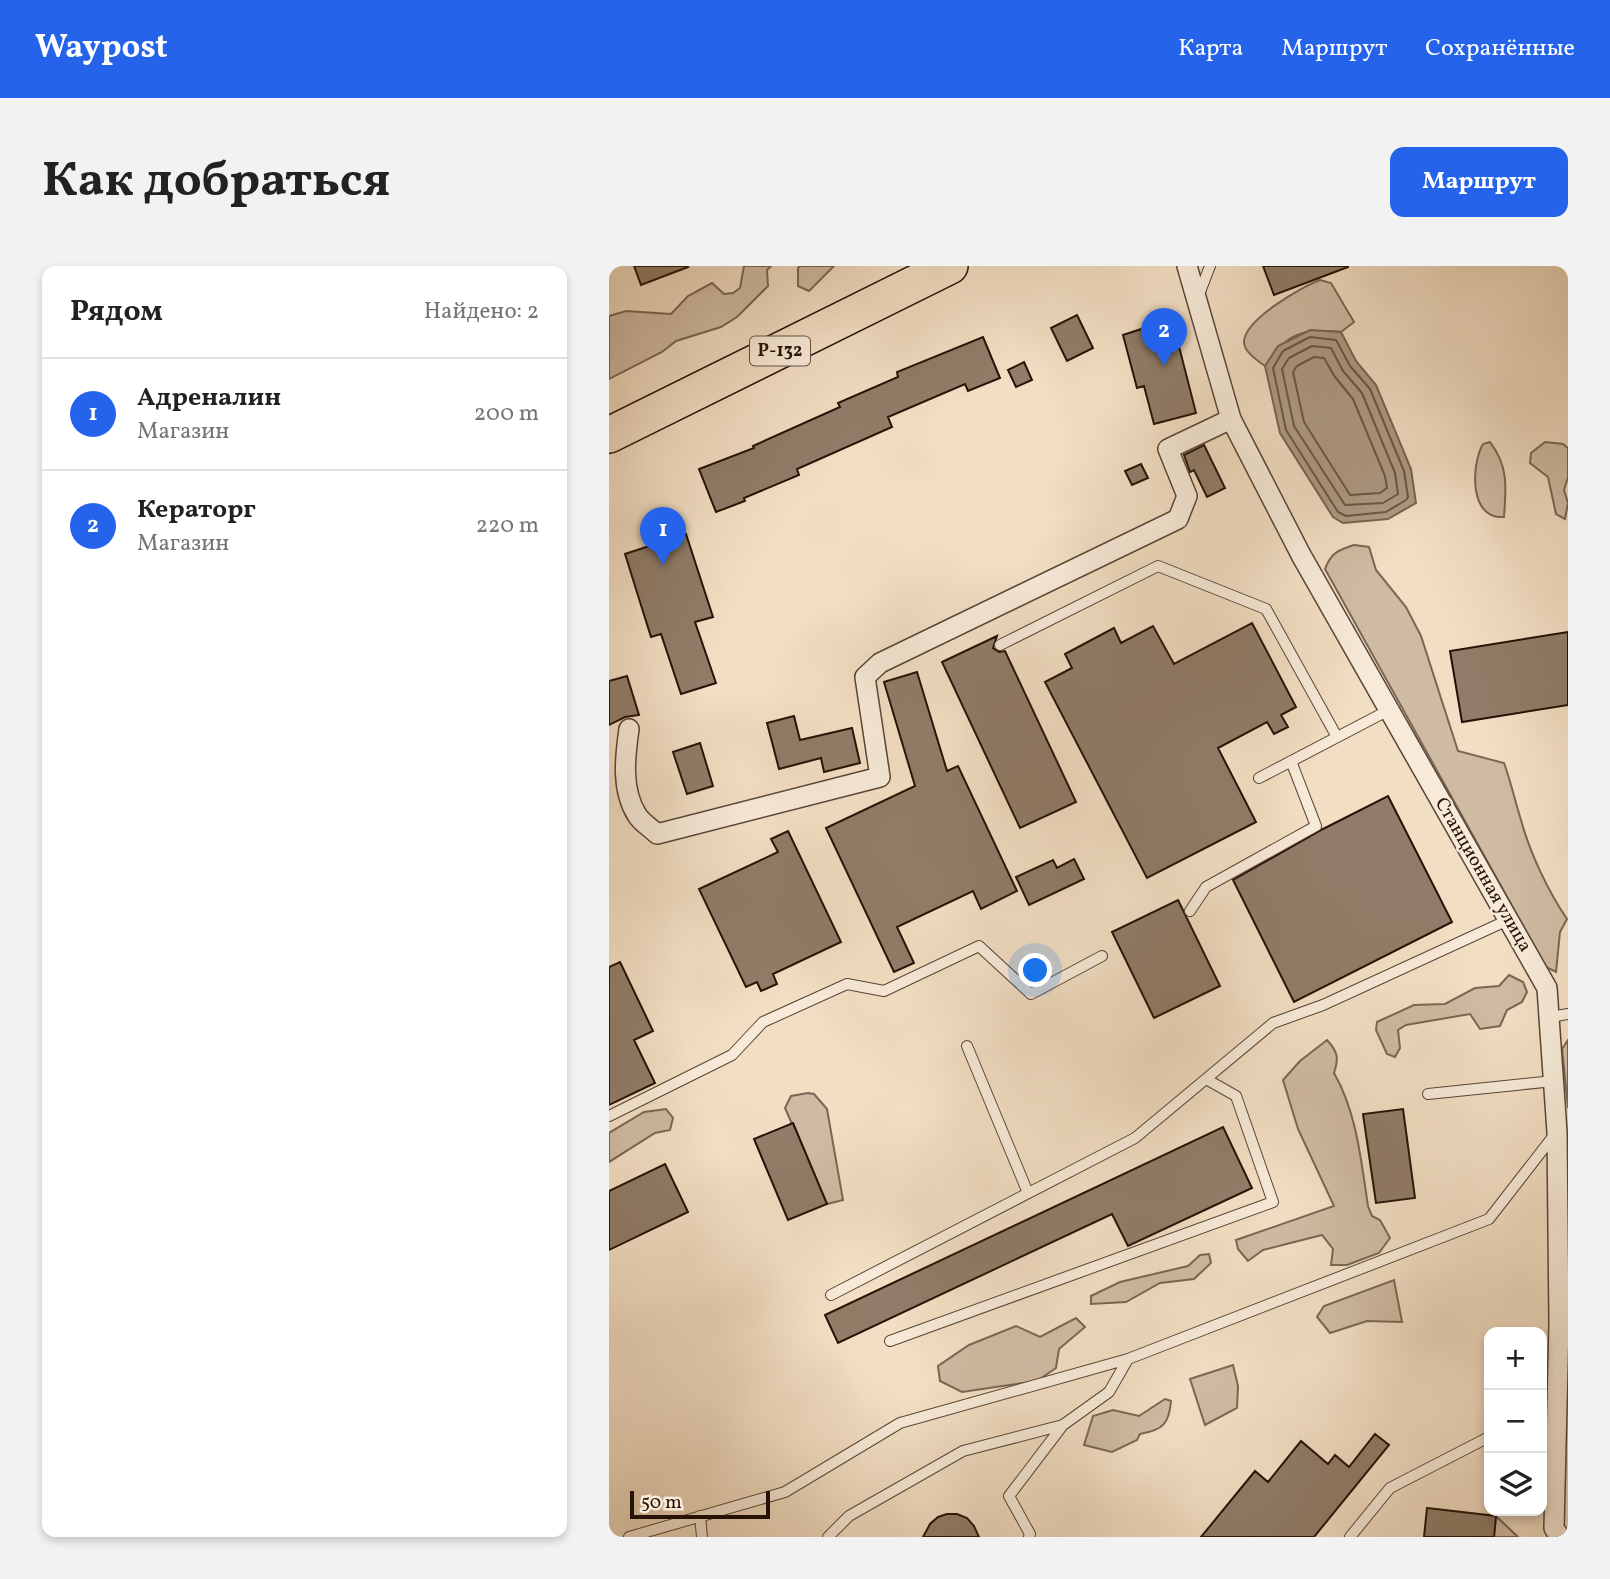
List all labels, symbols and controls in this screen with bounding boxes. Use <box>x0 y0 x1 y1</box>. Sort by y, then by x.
text: Waypost <box>35 26 168 72</box>
text: Карта <box>1178 32 1243 66</box>
text: Маршрут <box>1281 32 1387 66</box>
text: Сохранённые <box>1425 32 1575 66</box>
button: Маршрут <box>1390 147 1568 217</box>
text: Как добраться <box>42 148 390 217</box>
text: Рядом <box>70 291 163 333</box>
text: Найдено: 2 <box>424 296 539 328</box>
pin: 2 <box>1141 308 1187 366</box>
road number: Р-132 <box>750 336 810 366</box>
text: Адреналин <box>137 380 281 416</box>
text: 1 <box>88 398 98 430</box>
text: 200 m <box>474 398 539 430</box>
text: Магазин <box>137 416 229 448</box>
text: Кераторг <box>137 492 256 528</box>
pin: 1 <box>640 507 686 565</box>
text: 2 <box>87 510 99 542</box>
text: 220 m <box>476 510 539 542</box>
text: Магазин <box>137 528 229 560</box>
street label: Станционная улица <box>1428 793 1538 957</box>
your location <box>1018 953 1052 987</box>
map controls <box>1484 1327 1547 1516</box>
button: + <box>1484 1327 1547 1390</box>
button: − <box>1484 1390 1547 1453</box>
button: layers <box>1484 1453 1547 1516</box>
scale bar <box>630 1488 770 1520</box>
text: 50 m <box>641 1490 682 1516</box>

